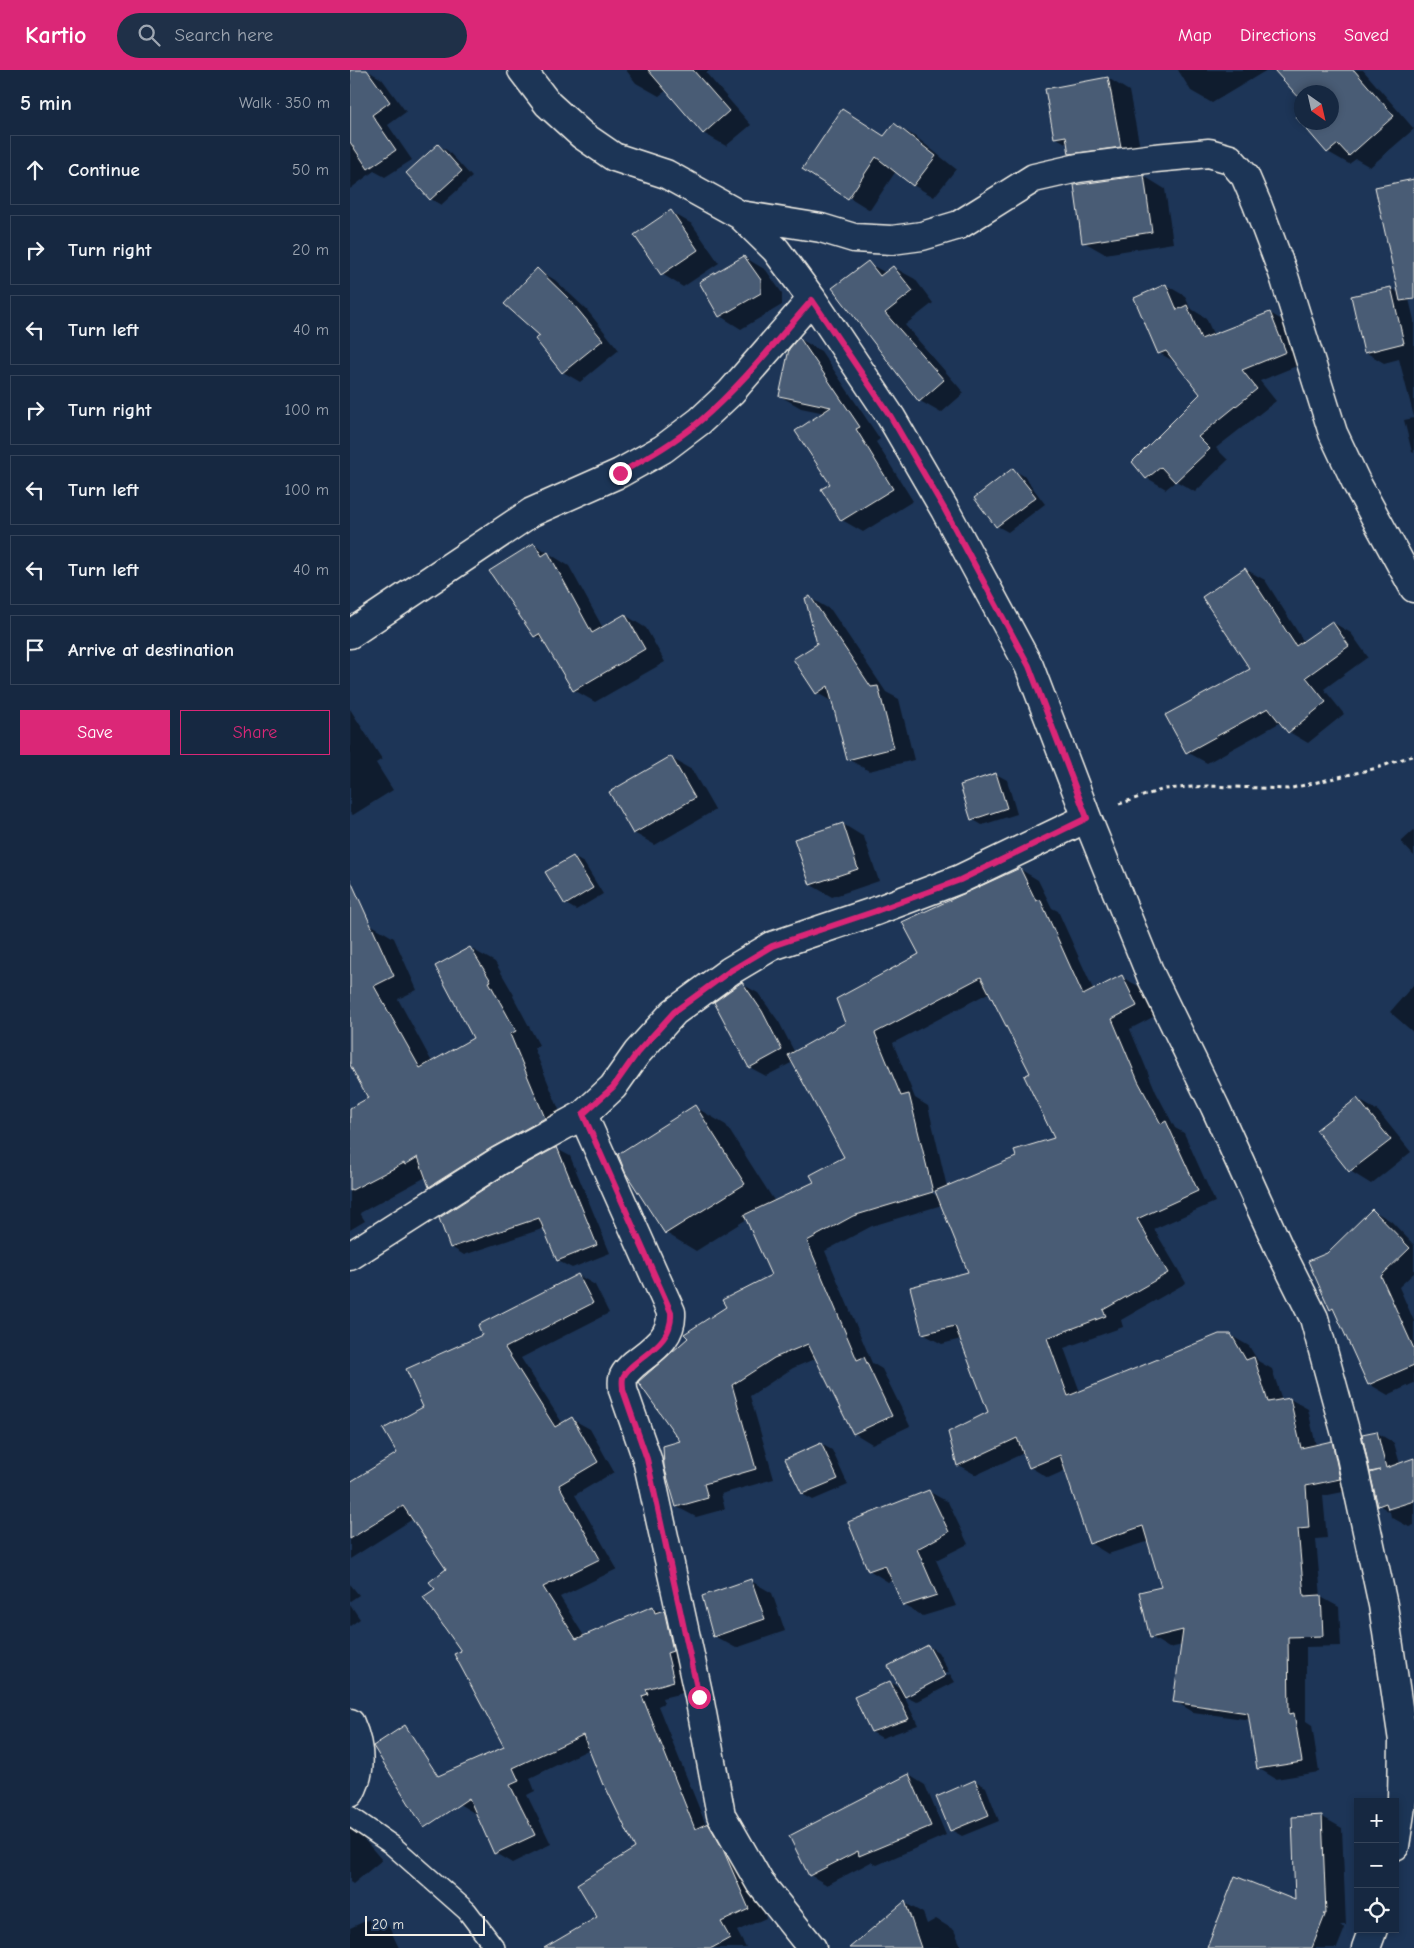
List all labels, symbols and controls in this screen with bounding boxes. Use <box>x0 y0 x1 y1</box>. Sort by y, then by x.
search box <box>117 13 467 58</box>
text: Kartio <box>25 21 87 49</box>
icon: search <box>135 21 163 49</box>
text: Search here <box>175 24 273 46</box>
text: Map <box>1178 25 1212 46</box>
text: Directions <box>1240 25 1316 46</box>
text: Saved <box>1344 25 1389 46</box>
north arrow <box>1294 85 1339 130</box>
text: 5 min <box>20 91 72 115</box>
text: Walk · 350 m <box>239 94 330 112</box>
icon: ahead <box>21 156 49 184</box>
text: Continue <box>68 159 140 181</box>
text: 50 m <box>292 161 329 179</box>
icon: right <box>21 236 49 264</box>
text: Turn right <box>68 239 152 261</box>
text: 20 m <box>292 241 329 259</box>
icon: left <box>21 316 49 344</box>
text: Turn left <box>68 319 139 341</box>
text: 40 m <box>293 321 329 339</box>
icon: right <box>21 396 49 424</box>
text: Turn right <box>68 399 152 421</box>
text: 100 m <box>285 401 329 419</box>
route end <box>609 462 632 485</box>
icon: left <box>21 476 49 504</box>
text: Turn left <box>68 479 139 501</box>
text: 100 m <box>285 481 329 499</box>
icon: left <box>21 556 49 584</box>
text: Turn left <box>68 559 139 581</box>
text: 40 m <box>293 561 329 579</box>
icon: arrive <box>21 636 49 664</box>
text: Arrive at destination <box>68 639 234 661</box>
button: Save <box>20 710 170 755</box>
button: Share <box>180 710 330 755</box>
route start <box>688 1686 711 1709</box>
map controls <box>1354 1798 1399 1933</box>
button: + <box>1354 1798 1399 1843</box>
button: − <box>1354 1843 1399 1888</box>
button: locate <box>1354 1888 1399 1933</box>
scale bar <box>365 1913 485 1936</box>
text: 20 m <box>372 1916 404 1933</box>

